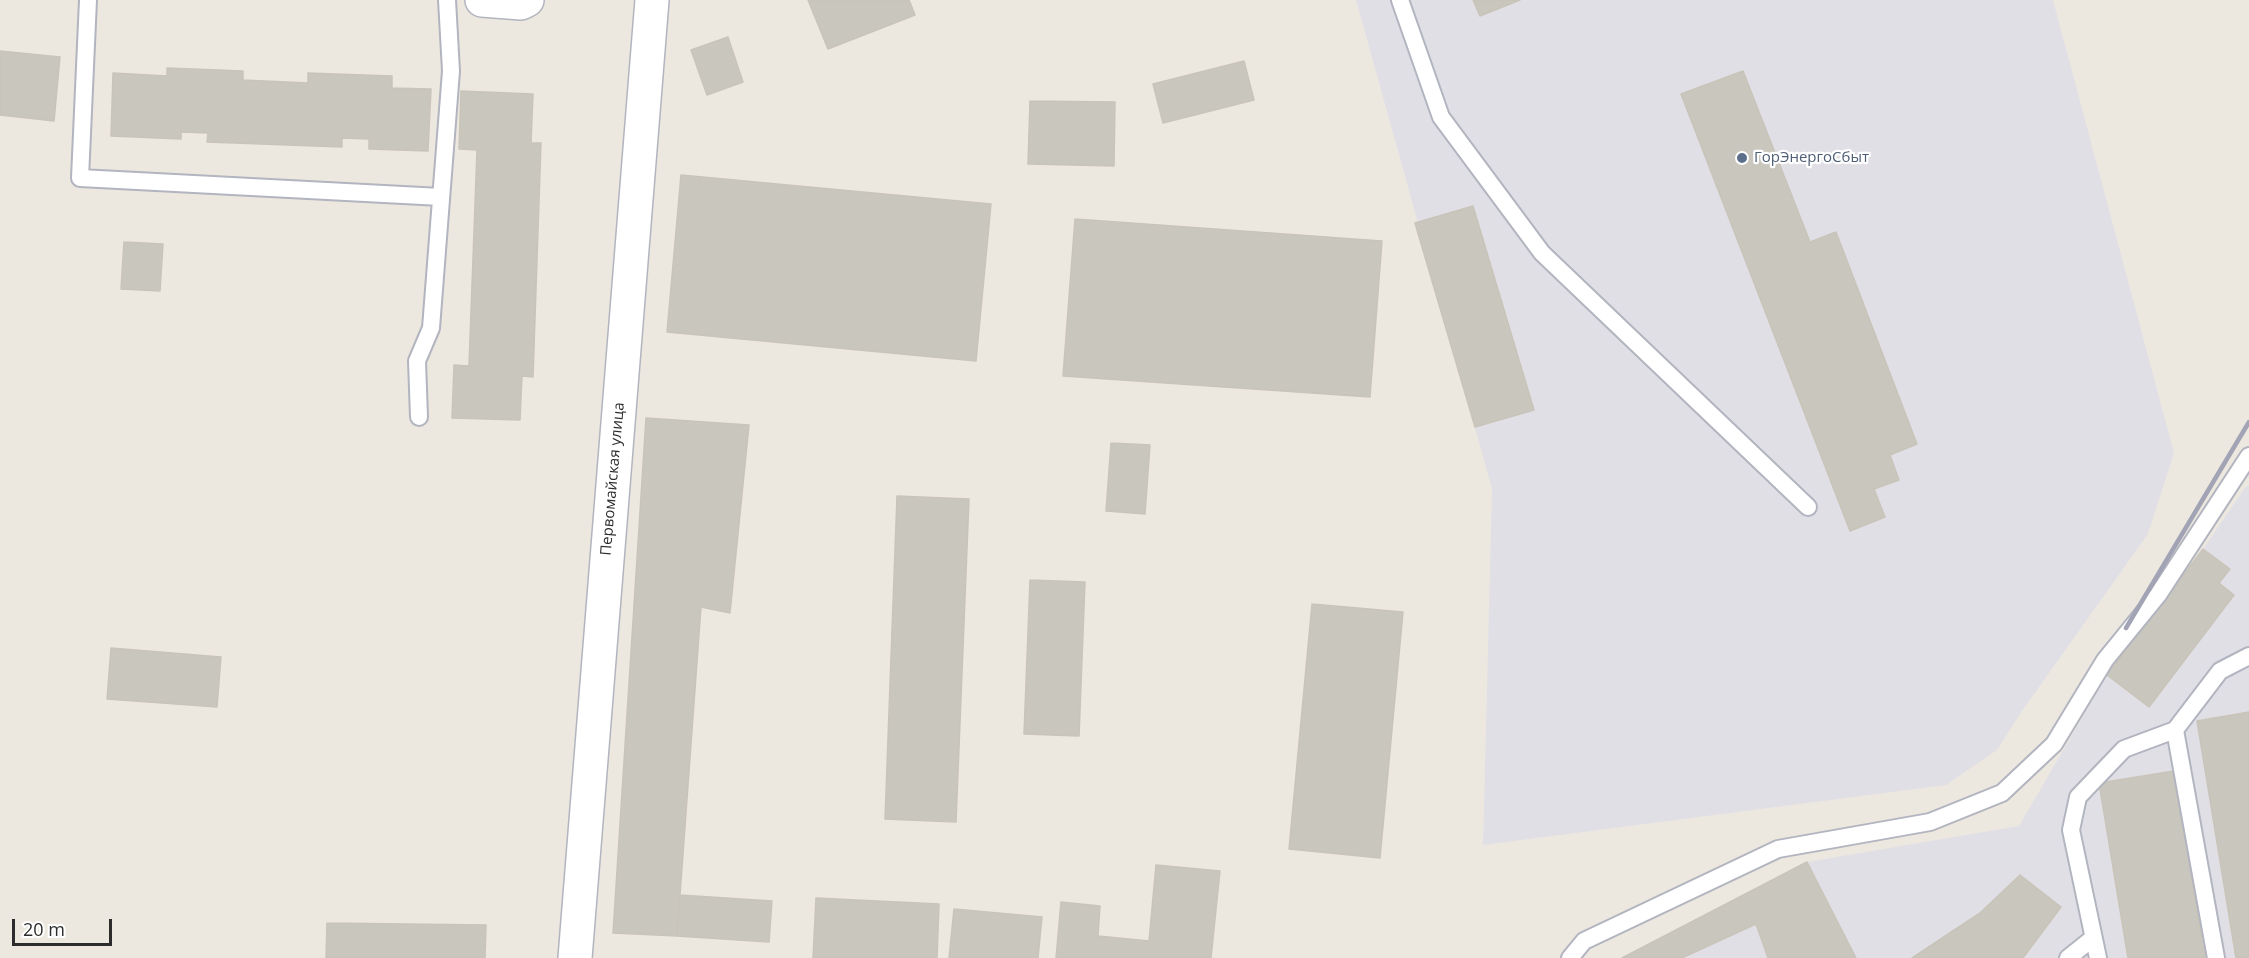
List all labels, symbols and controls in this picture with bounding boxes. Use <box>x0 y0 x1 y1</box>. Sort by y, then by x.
place label: ГорЭнергоСбыт <box>1754 149 1869 167</box>
marker: ГорЭнергоСбыт <box>1735 151 1749 165</box>
street label: Первомайская улица <box>597 402 629 556</box>
scale bar <box>15 907 116 945</box>
text: 20 m <box>23 917 65 941</box>

